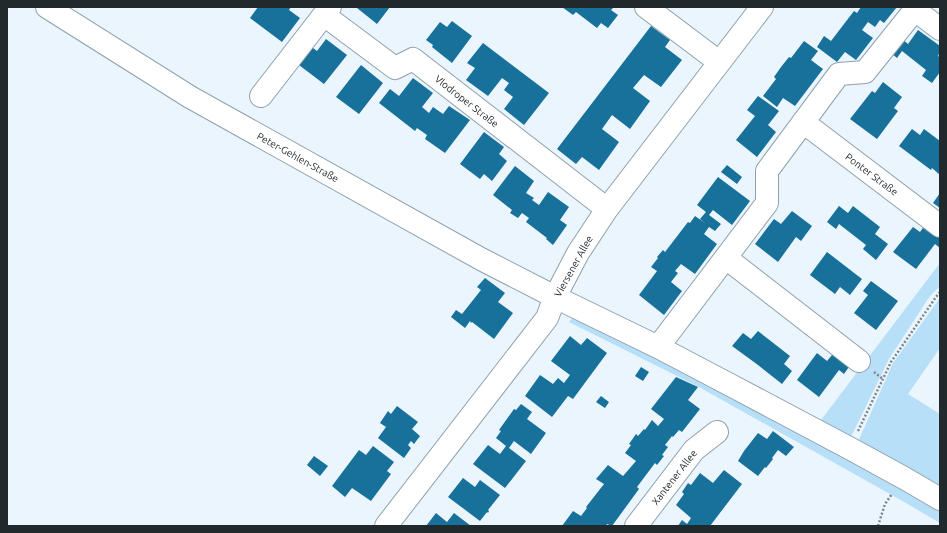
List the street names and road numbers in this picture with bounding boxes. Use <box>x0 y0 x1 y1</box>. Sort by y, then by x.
street label: Vlodroper Straße <box>433 73 501 130</box>
street label: Peter-Gehlen-Straße <box>255 130 340 184</box>
street label: Ponter Straße <box>843 151 900 198</box>
street label: Viersener Allee <box>552 234 595 299</box>
street label: Xantener Allee <box>650 448 699 507</box>

